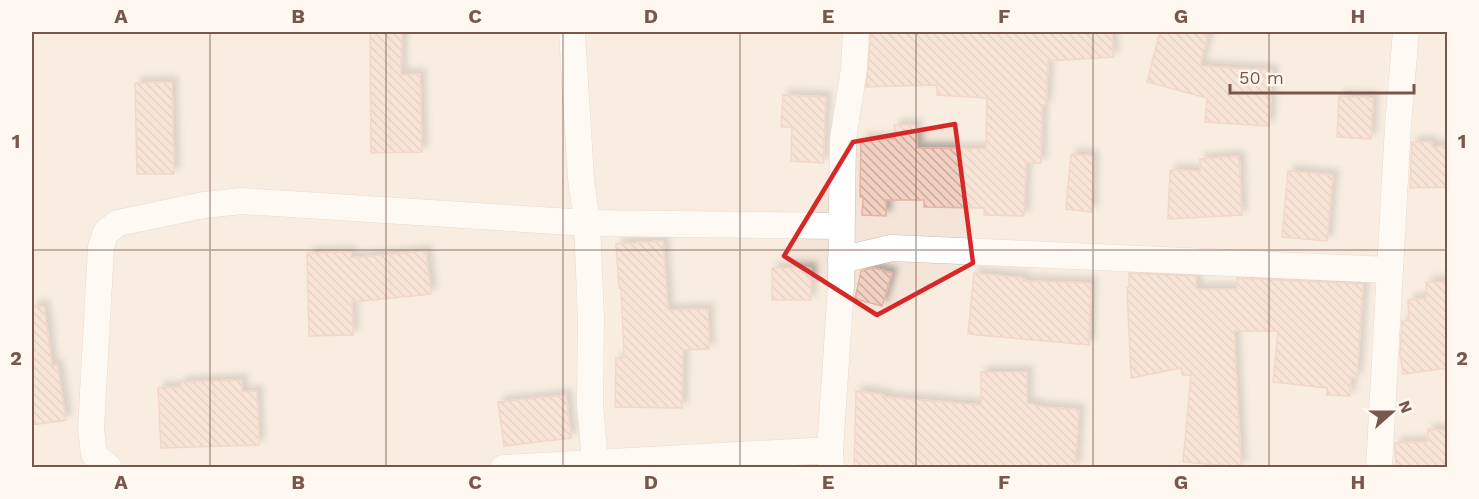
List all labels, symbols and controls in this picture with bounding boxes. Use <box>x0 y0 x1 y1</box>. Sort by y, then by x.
text: A <box>114 4 128 28</box>
text: B <box>291 4 305 28</box>
text: C <box>468 4 482 28</box>
text: D <box>644 4 658 28</box>
text: E <box>822 4 834 28</box>
text: F <box>998 4 1010 28</box>
text: G <box>1174 4 1188 28</box>
text: H <box>1351 4 1365 28</box>
scale bar <box>1230 57 1414 95</box>
text: 50 m <box>1239 67 1284 88</box>
text: 1 <box>12 129 20 153</box>
text: 1 <box>1458 129 1466 153</box>
text: 2 <box>10 346 22 370</box>
text: 2 <box>1456 346 1468 370</box>
north arrow <box>1362 382 1422 442</box>
text: N <box>1395 398 1417 416</box>
text: A <box>114 470 128 494</box>
text: B <box>291 470 305 494</box>
text: C <box>468 470 482 494</box>
text: D <box>644 470 658 494</box>
text: E <box>822 470 834 494</box>
text: F <box>998 470 1010 494</box>
text: G <box>1174 470 1188 494</box>
text: H <box>1351 470 1365 494</box>

